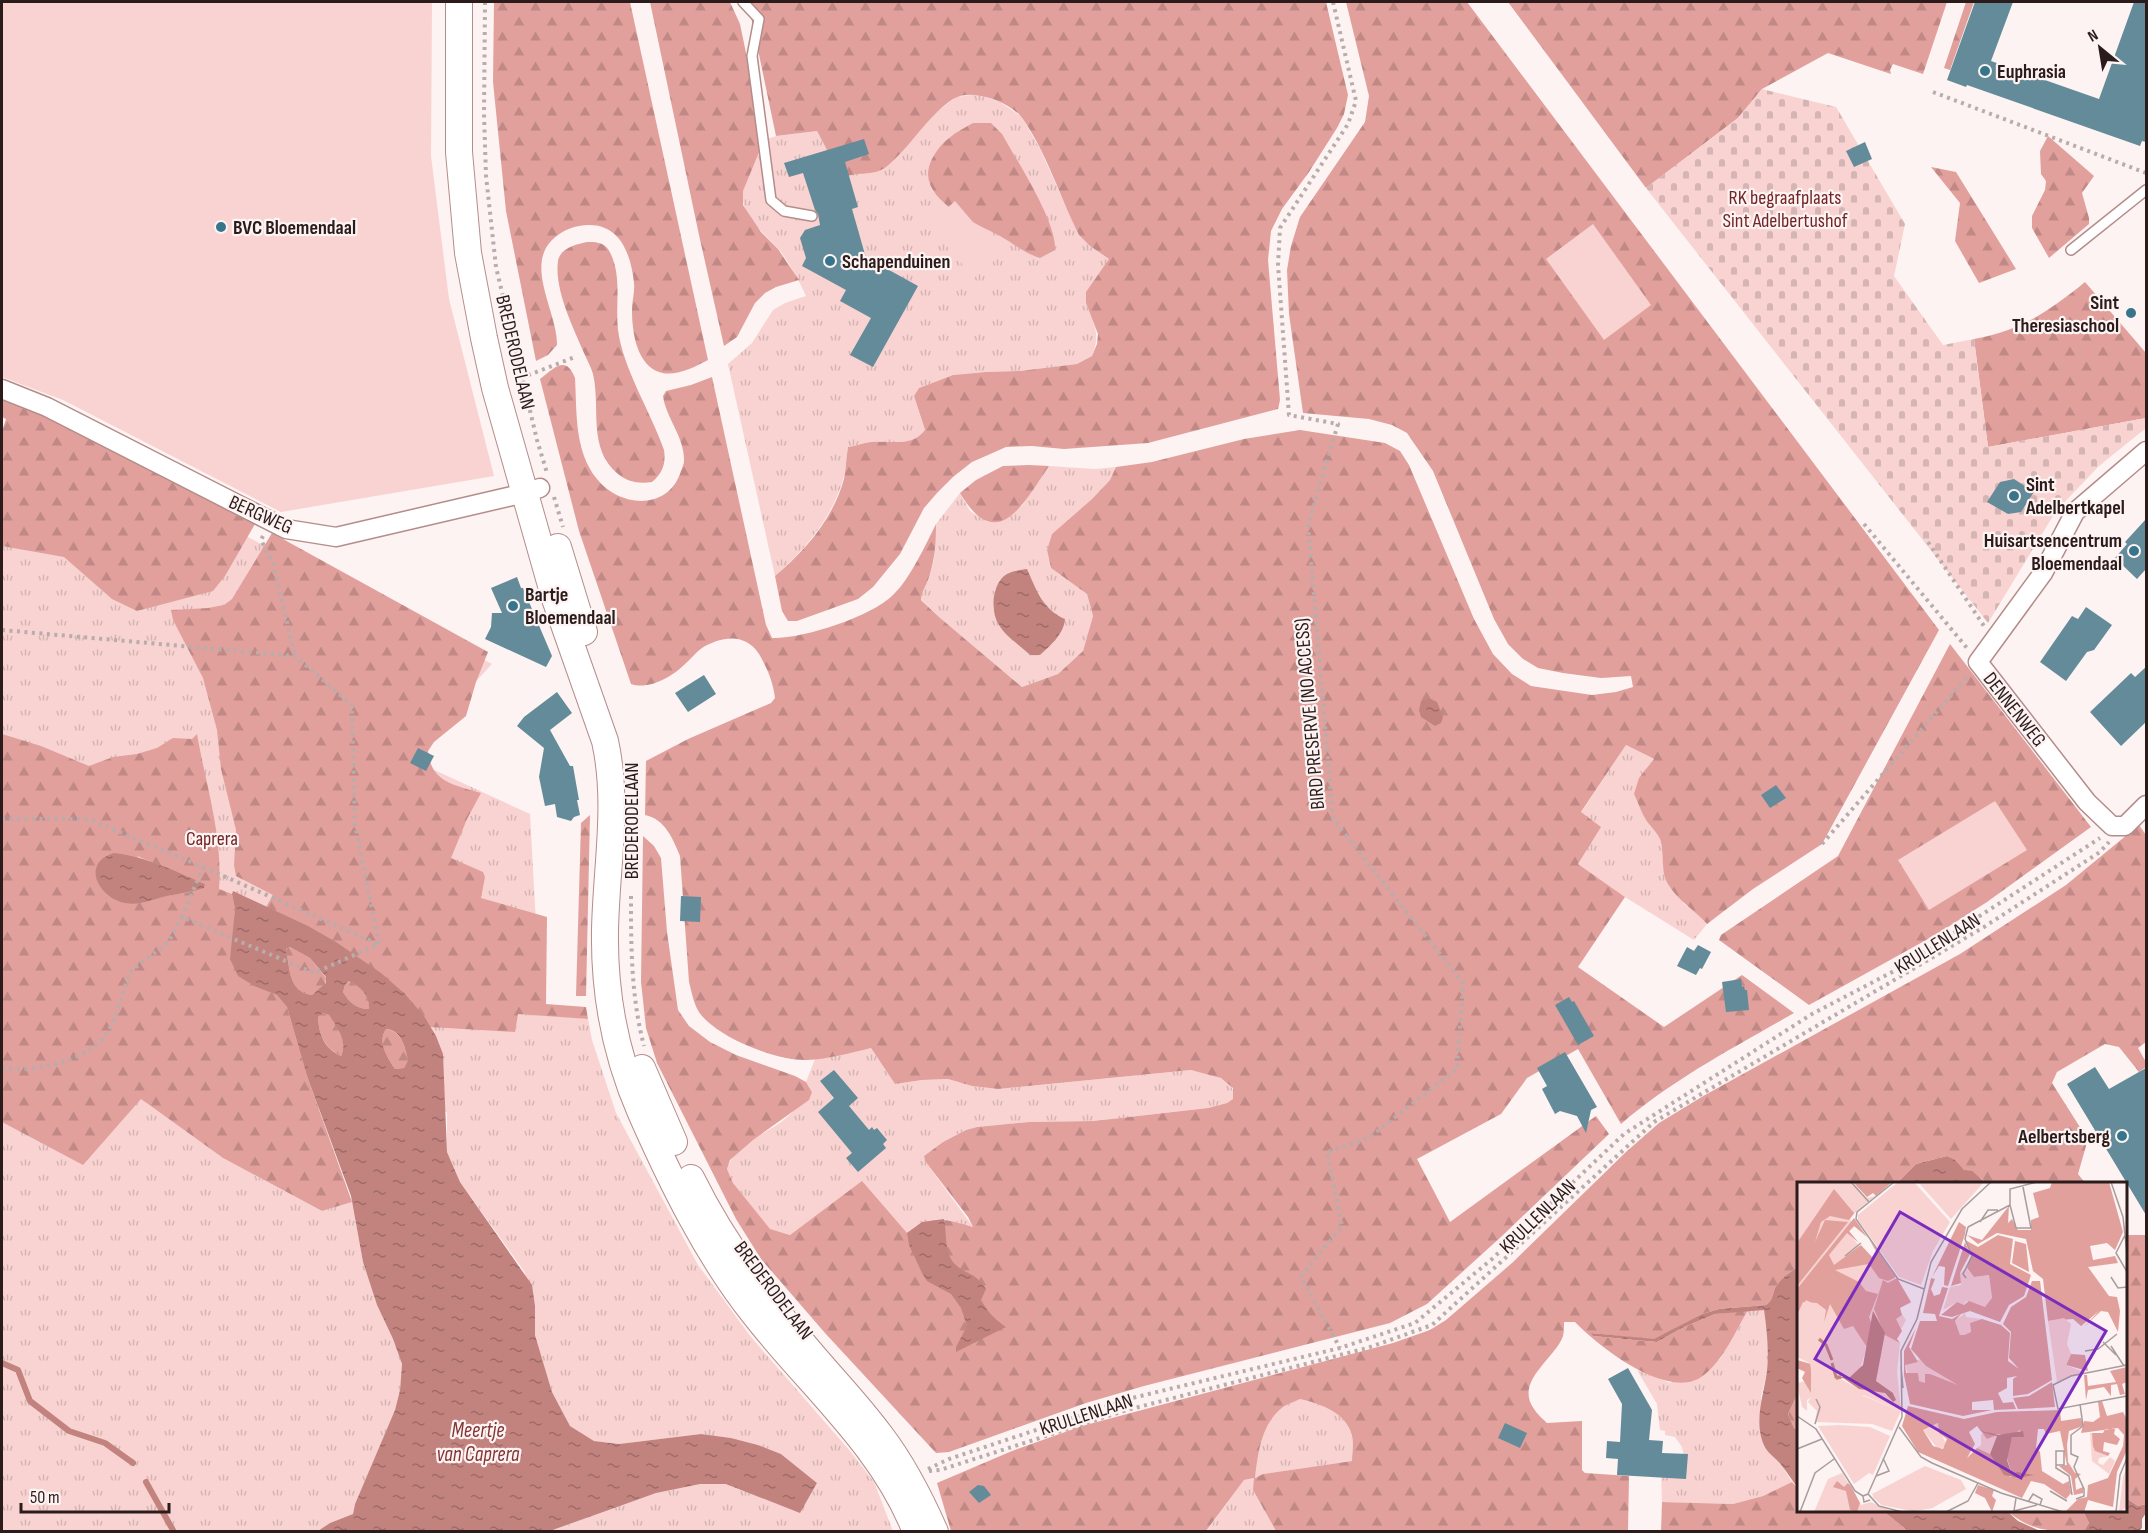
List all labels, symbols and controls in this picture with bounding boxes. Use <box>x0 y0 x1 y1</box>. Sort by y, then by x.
north arrow <box>2070 18 2130 78</box>
text: N <box>2085 26 2102 47</box>
place label: Euphrasia <box>1997 60 2066 84</box>
marker: Euphrasia <box>1978 64 1992 78</box>
park label: RK begraafplaats Sint Adelbertushof <box>1722 186 1848 233</box>
place label: BVC Bloemendaal <box>233 216 356 240</box>
marker: BVC Bloemendaal <box>214 220 228 234</box>
place label: Schapenduinen <box>842 250 951 274</box>
marker: Schapenduinen <box>823 254 837 268</box>
place label: Sint Theresiaschool <box>2012 291 2119 338</box>
street label: BREDERODELAAN <box>490 293 540 412</box>
marker: Sint Theresiaschool <box>2124 306 2138 320</box>
place label: Sint Adelbertkapel <box>2025 473 2125 520</box>
marker: Sint Adelbertkapel <box>2007 489 2021 503</box>
street label: BERGWEG <box>225 490 296 540</box>
place label: Huisartsencentrum Bloemendaal <box>1984 529 2122 576</box>
marker: Huisartsencentrum Bloemendaal <box>2127 544 2141 558</box>
place label: Bartje Bloemendaal <box>525 583 616 630</box>
marker: Bartje Bloemendaal <box>506 599 520 613</box>
street label: BIRD PRESERVE (NO ACCESS) <box>1290 617 1330 811</box>
street label: DENNENWEG <box>1978 668 2051 752</box>
street label: BREDERODELAAN <box>620 763 644 879</box>
park label: Caprera <box>186 827 238 851</box>
street label: KRULLENLAAN <box>1890 908 1985 980</box>
place label: Aelbertsberg <box>2017 1125 2111 1149</box>
marker: Aelbertsberg <box>2115 1129 2129 1143</box>
street label: KRULLENLAAN <box>1495 1175 1581 1259</box>
inset map <box>1797 1182 2127 1512</box>
street label: BREDERODELAAN <box>728 1237 818 1344</box>
street label: KRULLENLAAN <box>1037 1389 1136 1441</box>
water label: Meertje van Caprera <box>436 1418 520 1467</box>
scale bar <box>21 1476 170 1514</box>
text: 50 m <box>30 1487 60 1508</box>

